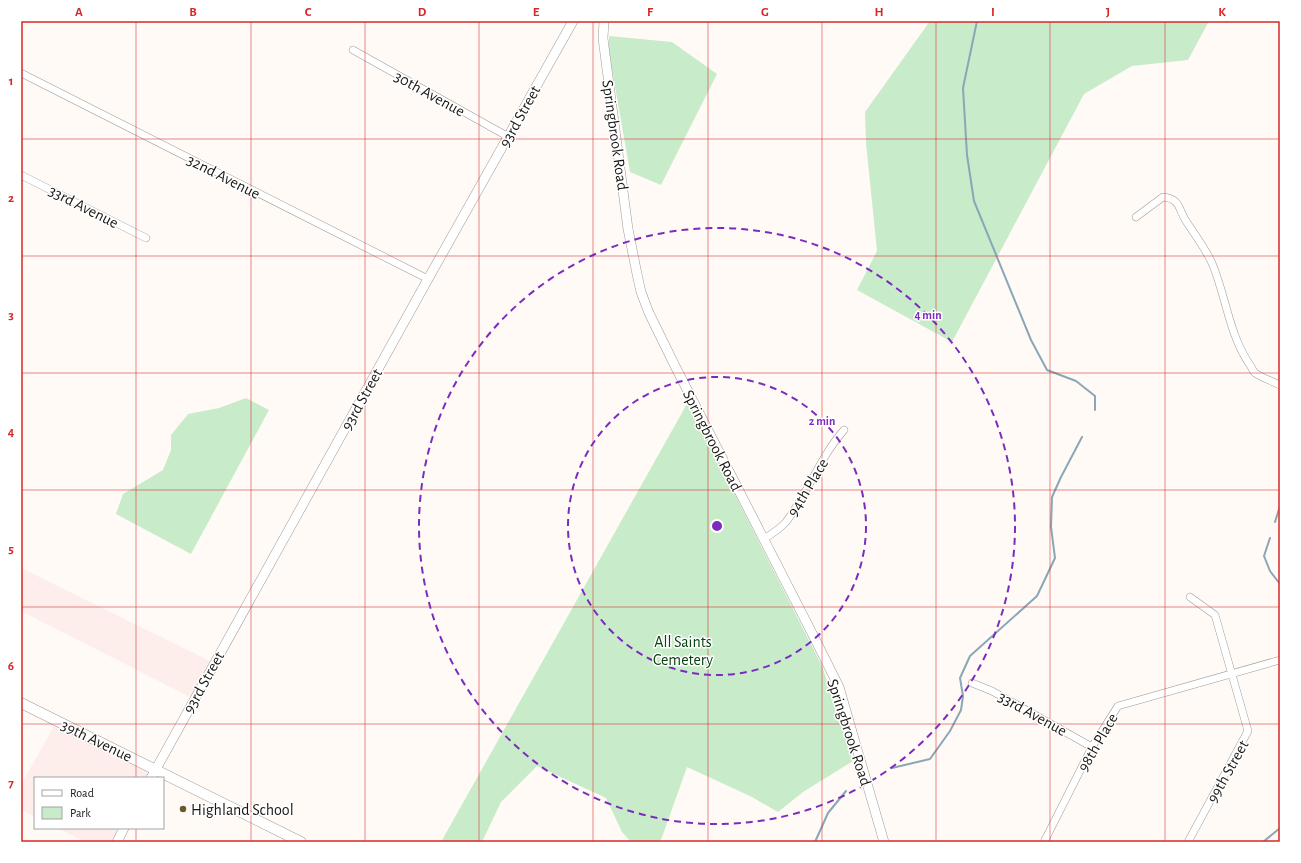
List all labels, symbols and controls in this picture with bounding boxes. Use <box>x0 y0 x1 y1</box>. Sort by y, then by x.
text: A <box>75 6 83 19</box>
text: B <box>189 6 197 19</box>
text: C <box>305 6 312 19</box>
text: D <box>418 6 427 19</box>
text: E <box>533 6 540 19</box>
text: F <box>647 6 654 19</box>
text: G <box>761 6 769 19</box>
text: H <box>874 6 884 19</box>
text: I <box>991 6 995 19</box>
text: J <box>1106 6 1110 19</box>
text: K <box>1218 6 1226 19</box>
street label: 30th Avenue <box>392 68 467 120</box>
text: 1 <box>9 75 13 88</box>
street label: Springbrook Road <box>599 79 631 191</box>
street label: 93rd Street <box>496 83 543 150</box>
street label: 32nd Avenue <box>184 152 263 202</box>
street label: 33rd Avenue <box>46 183 121 231</box>
text: 2 <box>8 192 14 205</box>
text: 3 <box>8 309 14 322</box>
text: 4 min <box>914 309 942 321</box>
street label: 93rd Street <box>338 366 385 433</box>
street label: Springbrook Road <box>680 387 745 494</box>
text: 2 min <box>809 415 835 427</box>
text: 4 <box>8 426 15 439</box>
street label: 94th Place <box>784 456 831 519</box>
centre of rings <box>710 519 724 533</box>
text: 5 <box>8 543 14 556</box>
park label: All Saints Cemetery <box>653 634 713 669</box>
street label: 93rd Street <box>180 649 227 716</box>
text: 6 <box>8 660 14 673</box>
street label: Springbrook Road <box>824 677 874 788</box>
street label: 33rd Avenue <box>995 688 1070 739</box>
street label: 98th Place <box>1075 711 1121 774</box>
street label: 39th Avenue <box>59 717 135 765</box>
street label: 99th Street <box>1204 738 1252 805</box>
text: 7 <box>8 777 14 790</box>
legend <box>34 777 164 829</box>
text: Road <box>70 787 94 799</box>
place label: Highland School <box>191 802 294 818</box>
marker: Highland School <box>178 804 188 814</box>
text: Park <box>70 807 91 819</box>

